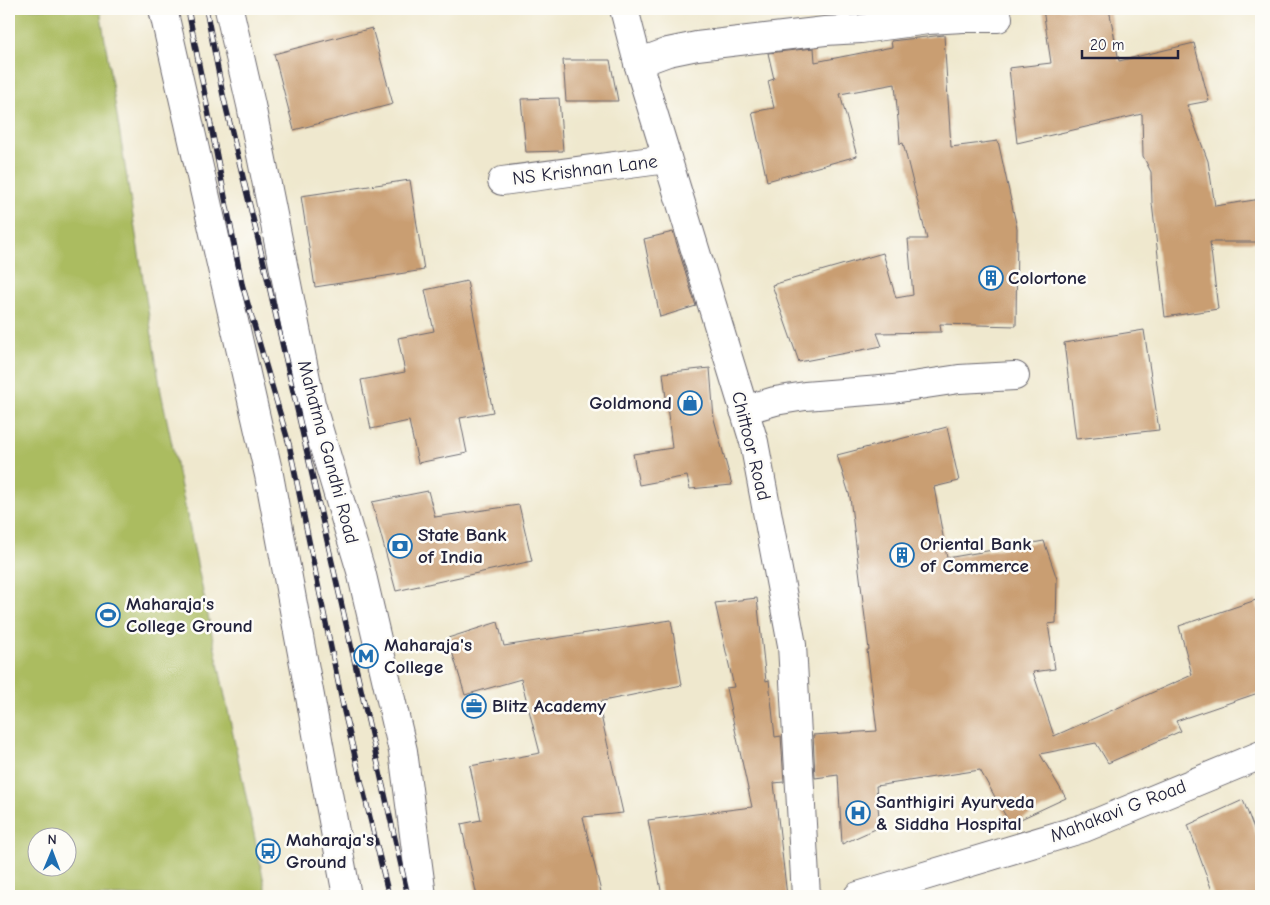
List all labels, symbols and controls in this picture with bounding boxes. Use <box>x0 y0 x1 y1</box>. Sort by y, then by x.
scale bar <box>1082 28 1179 60</box>
text: 20 m <box>1090 36 1124 54</box>
street label: NS Krishnan Lane <box>511 150 659 190</box>
building icon: Colortone <box>978 265 1004 291</box>
place label: Colortone <box>1008 267 1086 289</box>
street label: Mahatma Gandhi Road <box>293 358 363 546</box>
street label: Chittoor Road <box>727 389 775 503</box>
shop icon: Goldmond <box>677 390 703 416</box>
place label: Goldmond <box>589 392 672 414</box>
place label: State Bank of India <box>418 524 507 568</box>
bank icon: State Bank of India <box>387 533 413 559</box>
place label: Oriental Bank of Commerce <box>920 533 1032 577</box>
building icon: Oriental Bank of Commerce <box>889 542 915 568</box>
place label: Maharaja's College Ground <box>126 593 253 637</box>
sports icon: Maharaja's College Ground <box>95 602 121 628</box>
place label: Maharaja's College <box>384 634 472 678</box>
metro station icon: Maharaja's College <box>353 643 379 669</box>
office icon: Blitz Academy <box>461 693 487 719</box>
place label: Blitz Academy <box>492 695 606 717</box>
street label: Mahakavi G Road <box>1047 775 1189 847</box>
place label: Santhigiri Ayurveda & Siddha Hospital <box>876 791 1035 835</box>
hospital icon: Santhigiri Ayurveda & Siddha Hospital <box>845 800 871 826</box>
north arrow <box>28 828 78 878</box>
place label: Maharaja's Ground <box>286 829 374 873</box>
text: N <box>48 831 57 848</box>
bus stop icon: Maharaja's Ground <box>255 838 281 864</box>

